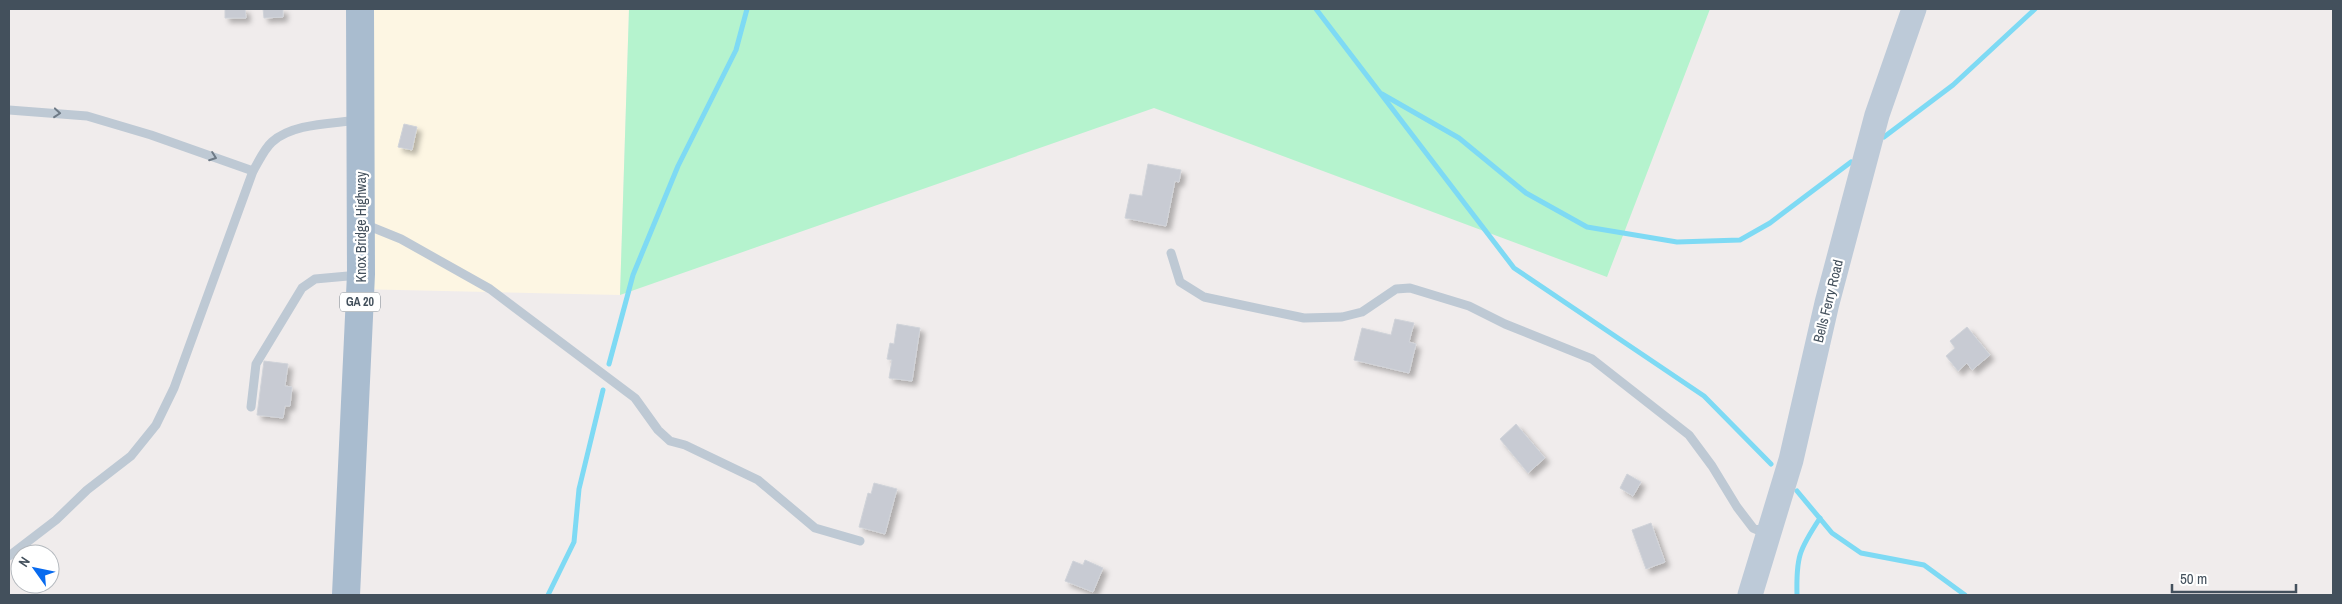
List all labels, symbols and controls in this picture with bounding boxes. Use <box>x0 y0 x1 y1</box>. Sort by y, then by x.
one-way arrow <box>54 107 62 118</box>
one-way arrow <box>208 151 217 161</box>
street label: Knox Bridge Highway <box>352 171 370 283</box>
street label: Bells Ferry Road <box>1809 258 1847 344</box>
road number: GA 20 <box>340 292 380 312</box>
north arrow <box>10 544 60 594</box>
text: N <box>14 554 34 570</box>
scale bar <box>2172 562 2296 594</box>
text: 50 m <box>2180 568 2207 589</box>

